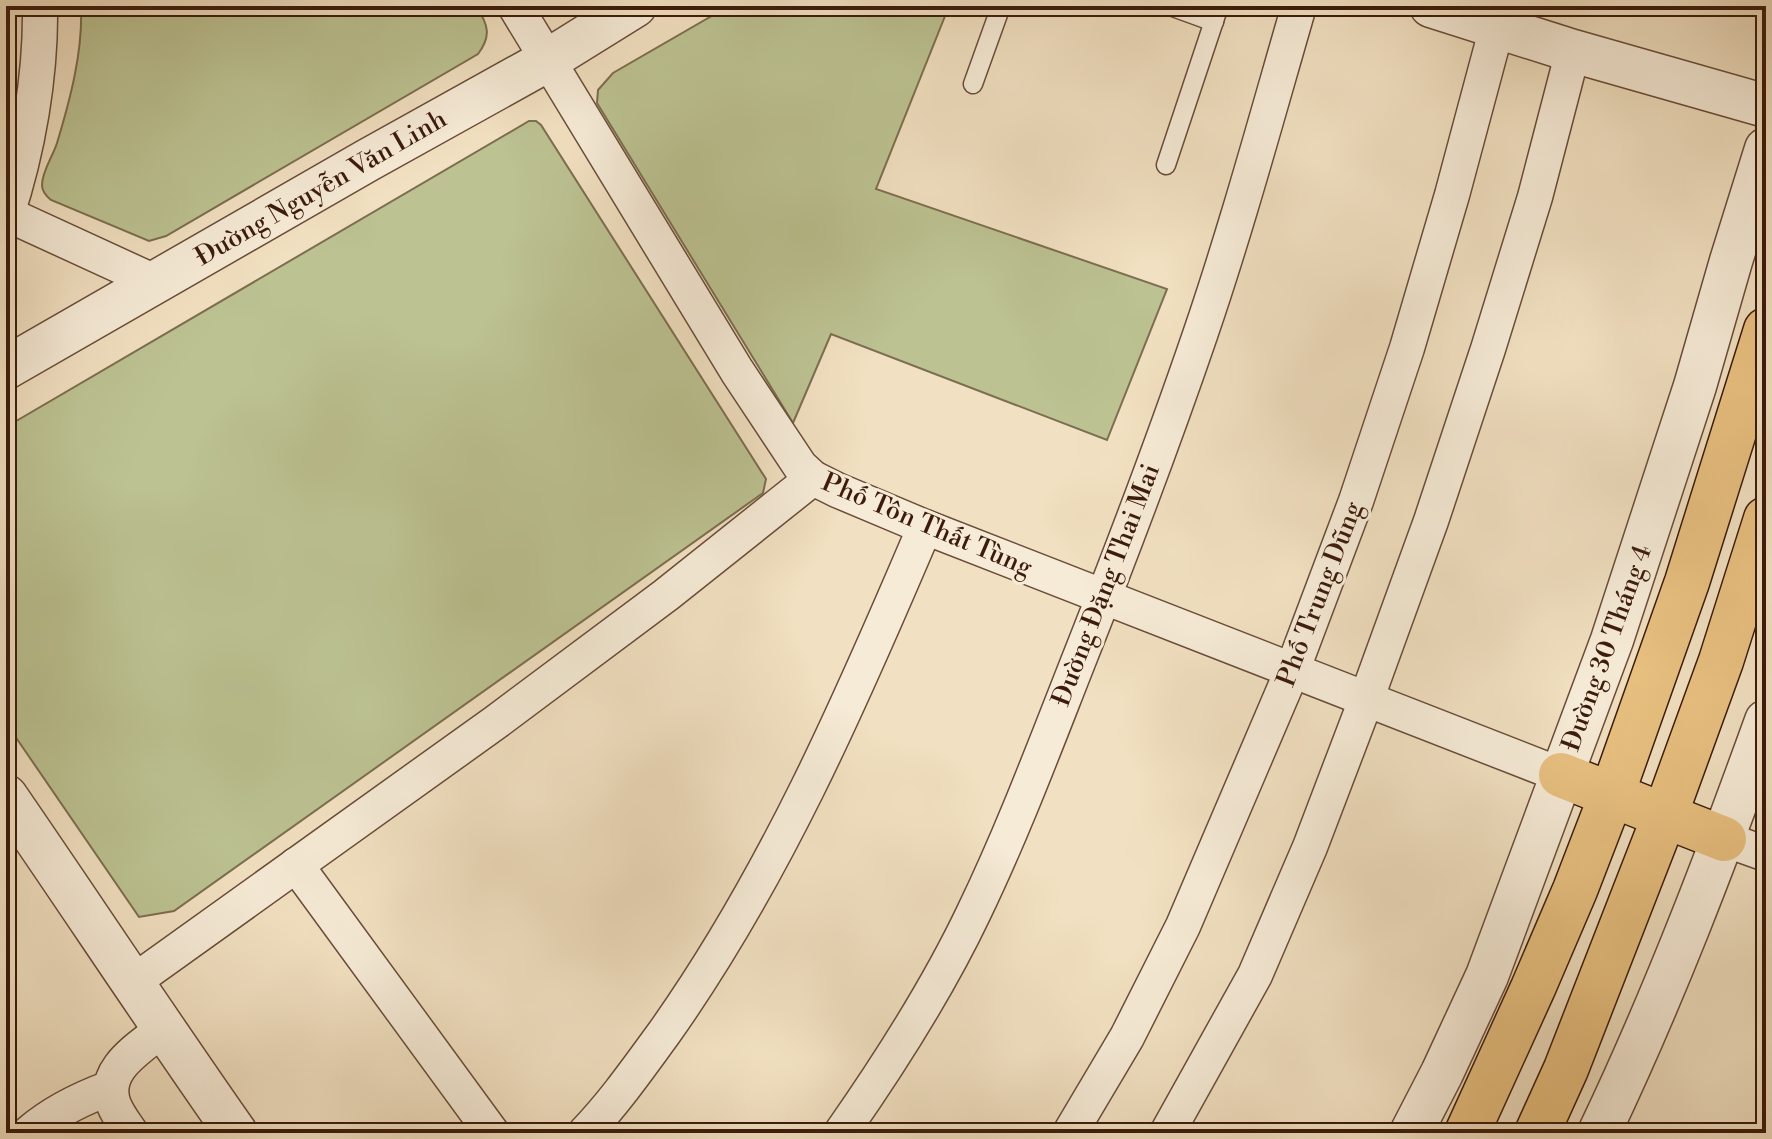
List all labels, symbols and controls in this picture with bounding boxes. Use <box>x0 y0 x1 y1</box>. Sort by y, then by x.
street label: Đường Nguyễn Văn Linh <box>190 103 452 273</box>
street label: Đường Đặng Thai Mai <box>1045 459 1167 711</box>
street label: Phố Tôn Thất Tùng <box>817 466 1038 584</box>
street label: Phố Trung Dũng <box>1270 497 1370 691</box>
street label: Đường 30 Tháng 4 <box>1555 540 1659 756</box>

